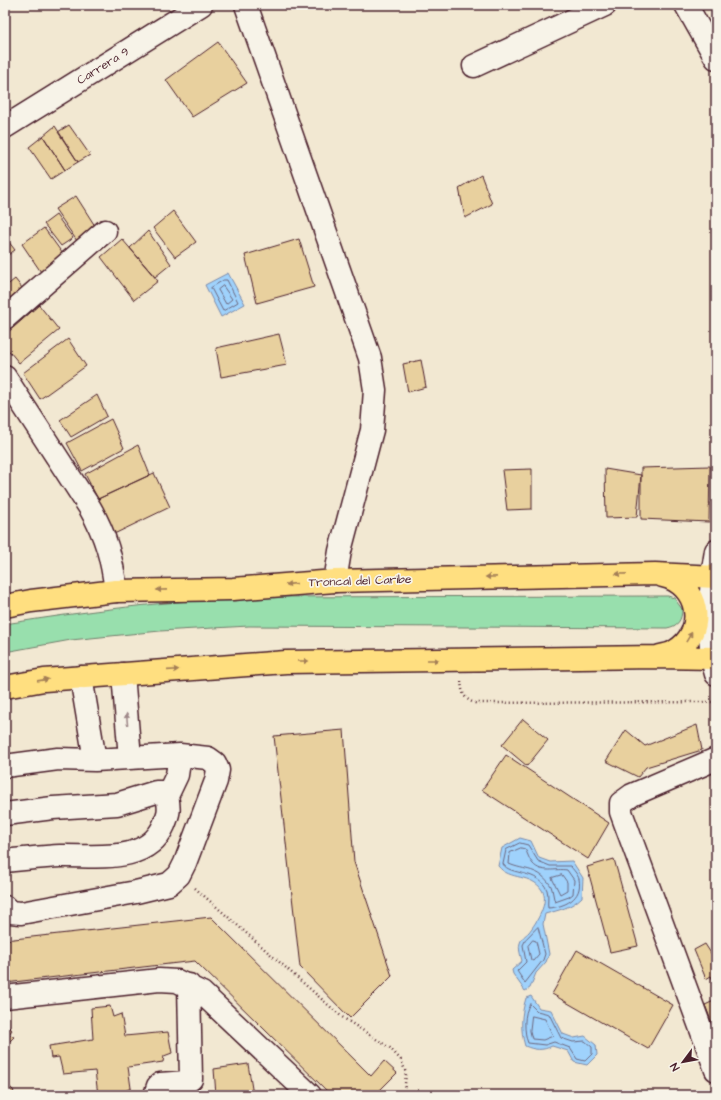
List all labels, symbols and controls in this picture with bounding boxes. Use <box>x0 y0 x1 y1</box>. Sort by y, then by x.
street label: Carrera 9 <box>74 43 133 89</box>
street label: Troncal del Caribe <box>308 571 412 591</box>
one-way arrow <box>615 571 627 578</box>
one-way arrow <box>484 574 497 580</box>
one-way arrow <box>285 581 297 588</box>
one-way arrow <box>155 587 168 593</box>
one-way arrow <box>685 631 692 643</box>
one-way arrow <box>427 657 440 663</box>
one-way arrow <box>297 658 310 664</box>
one-way arrow <box>167 667 179 674</box>
one-way arrow <box>37 677 49 683</box>
one-way arrow <box>123 713 130 725</box>
north arrow <box>663 1042 703 1082</box>
text: N <box>667 1060 683 1074</box>

